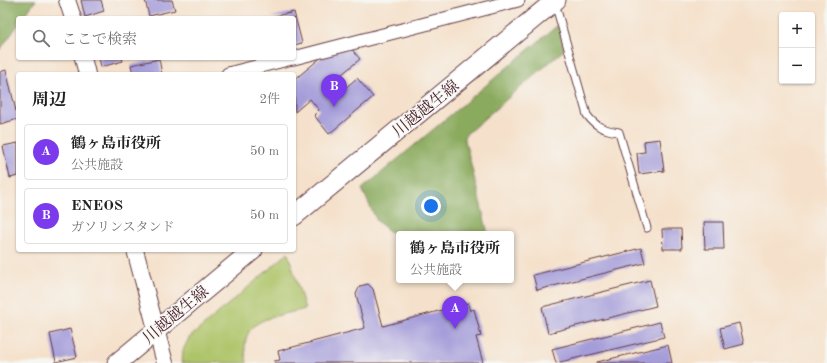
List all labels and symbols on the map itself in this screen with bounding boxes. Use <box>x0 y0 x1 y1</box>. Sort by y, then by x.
pin: B <box>321 74 347 107</box>
street label: 川越越生線 <box>389 77 462 141</box>
your location <box>421 196 441 216</box>
street label: 川越越生線 <box>139 282 212 347</box>
pin: A <box>442 296 468 329</box>

